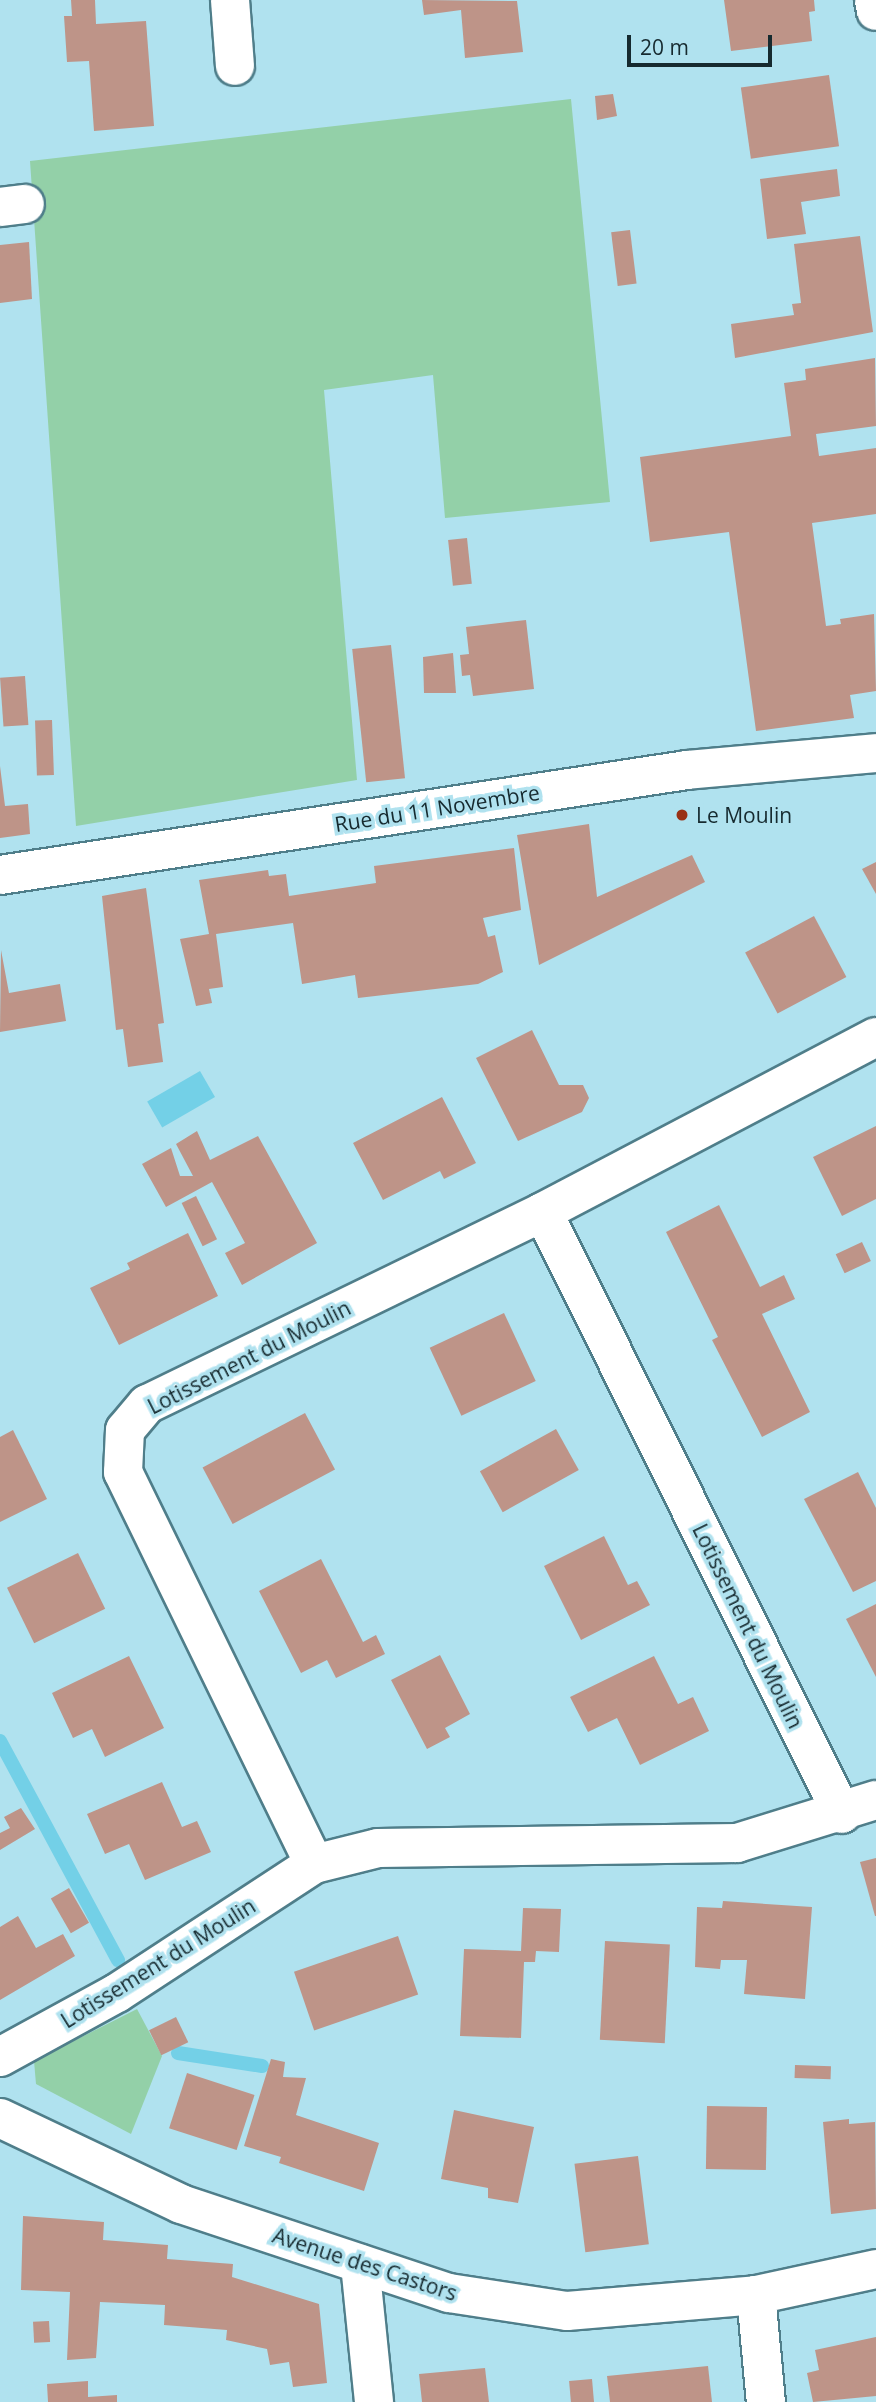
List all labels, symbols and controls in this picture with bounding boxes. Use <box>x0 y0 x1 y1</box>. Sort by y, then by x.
scale bar <box>631 21 776 65</box>
text: 20 m <box>640 33 689 61</box>
street label: Rue du 11 Novembre <box>333 779 541 837</box>
place label: Le Moulin <box>696 802 792 828</box>
marker: Le Moulin <box>674 807 690 823</box>
street label: Lotissement du Moulin <box>143 1295 355 1419</box>
street label: Lotissement du Moulin <box>688 1520 808 1732</box>
street label: Lotissement du Moulin <box>56 1893 260 2033</box>
street label: Avenue des Castors <box>270 2222 460 2306</box>

